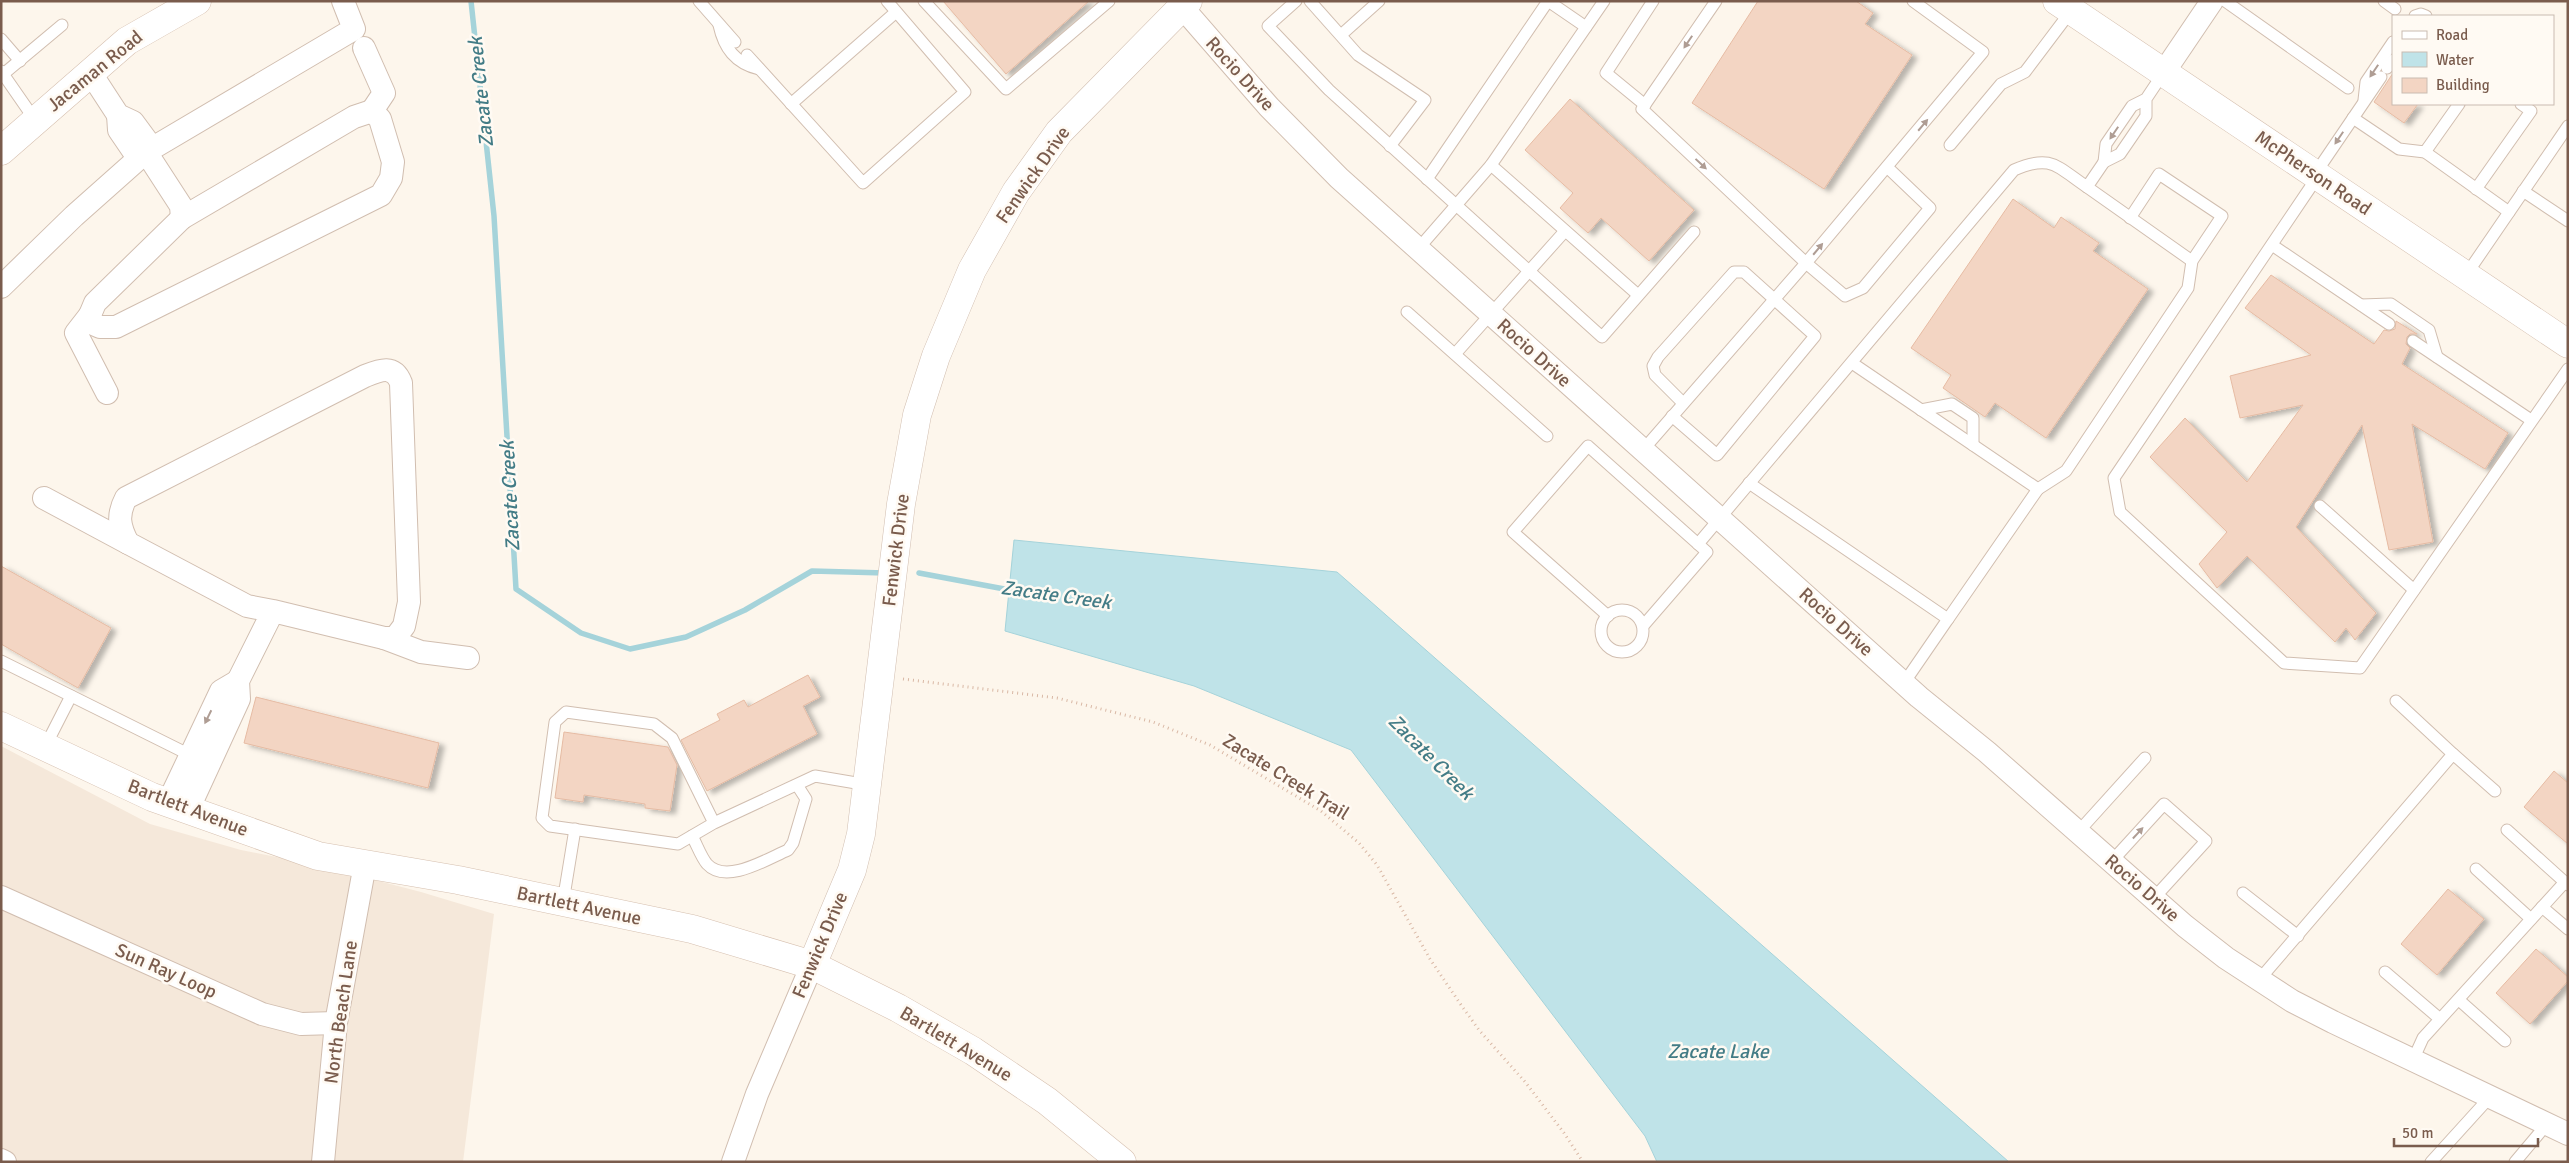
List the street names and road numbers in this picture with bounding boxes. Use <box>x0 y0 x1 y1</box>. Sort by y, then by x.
street label: Jacaman Road <box>42 25 148 117</box>
street label: Rocio Drive <box>1200 32 1280 116</box>
street label: Fenwick Drive <box>991 122 1075 228</box>
street label: McPherson Road <box>2250 125 2376 221</box>
street label: Rocio Drive <box>1492 313 1576 393</box>
street label: Fenwick Drive <box>877 492 915 608</box>
street label: Rocio Drive <box>1794 582 1878 662</box>
street label: Zacate Creek Trail <box>1218 728 1354 826</box>
street label: Bartlett Avenue <box>124 774 252 842</box>
street label: Rocio Drive <box>2099 849 2185 927</box>
street label: Bartlett Avenue <box>514 881 644 931</box>
street label: Fenwick Drive <box>787 888 853 1002</box>
street label: Sun Ray Loop <box>112 938 220 1004</box>
street label: North Beach Lane <box>319 939 363 1085</box>
street label: Bartlett Avenue <box>895 1001 1017 1087</box>

